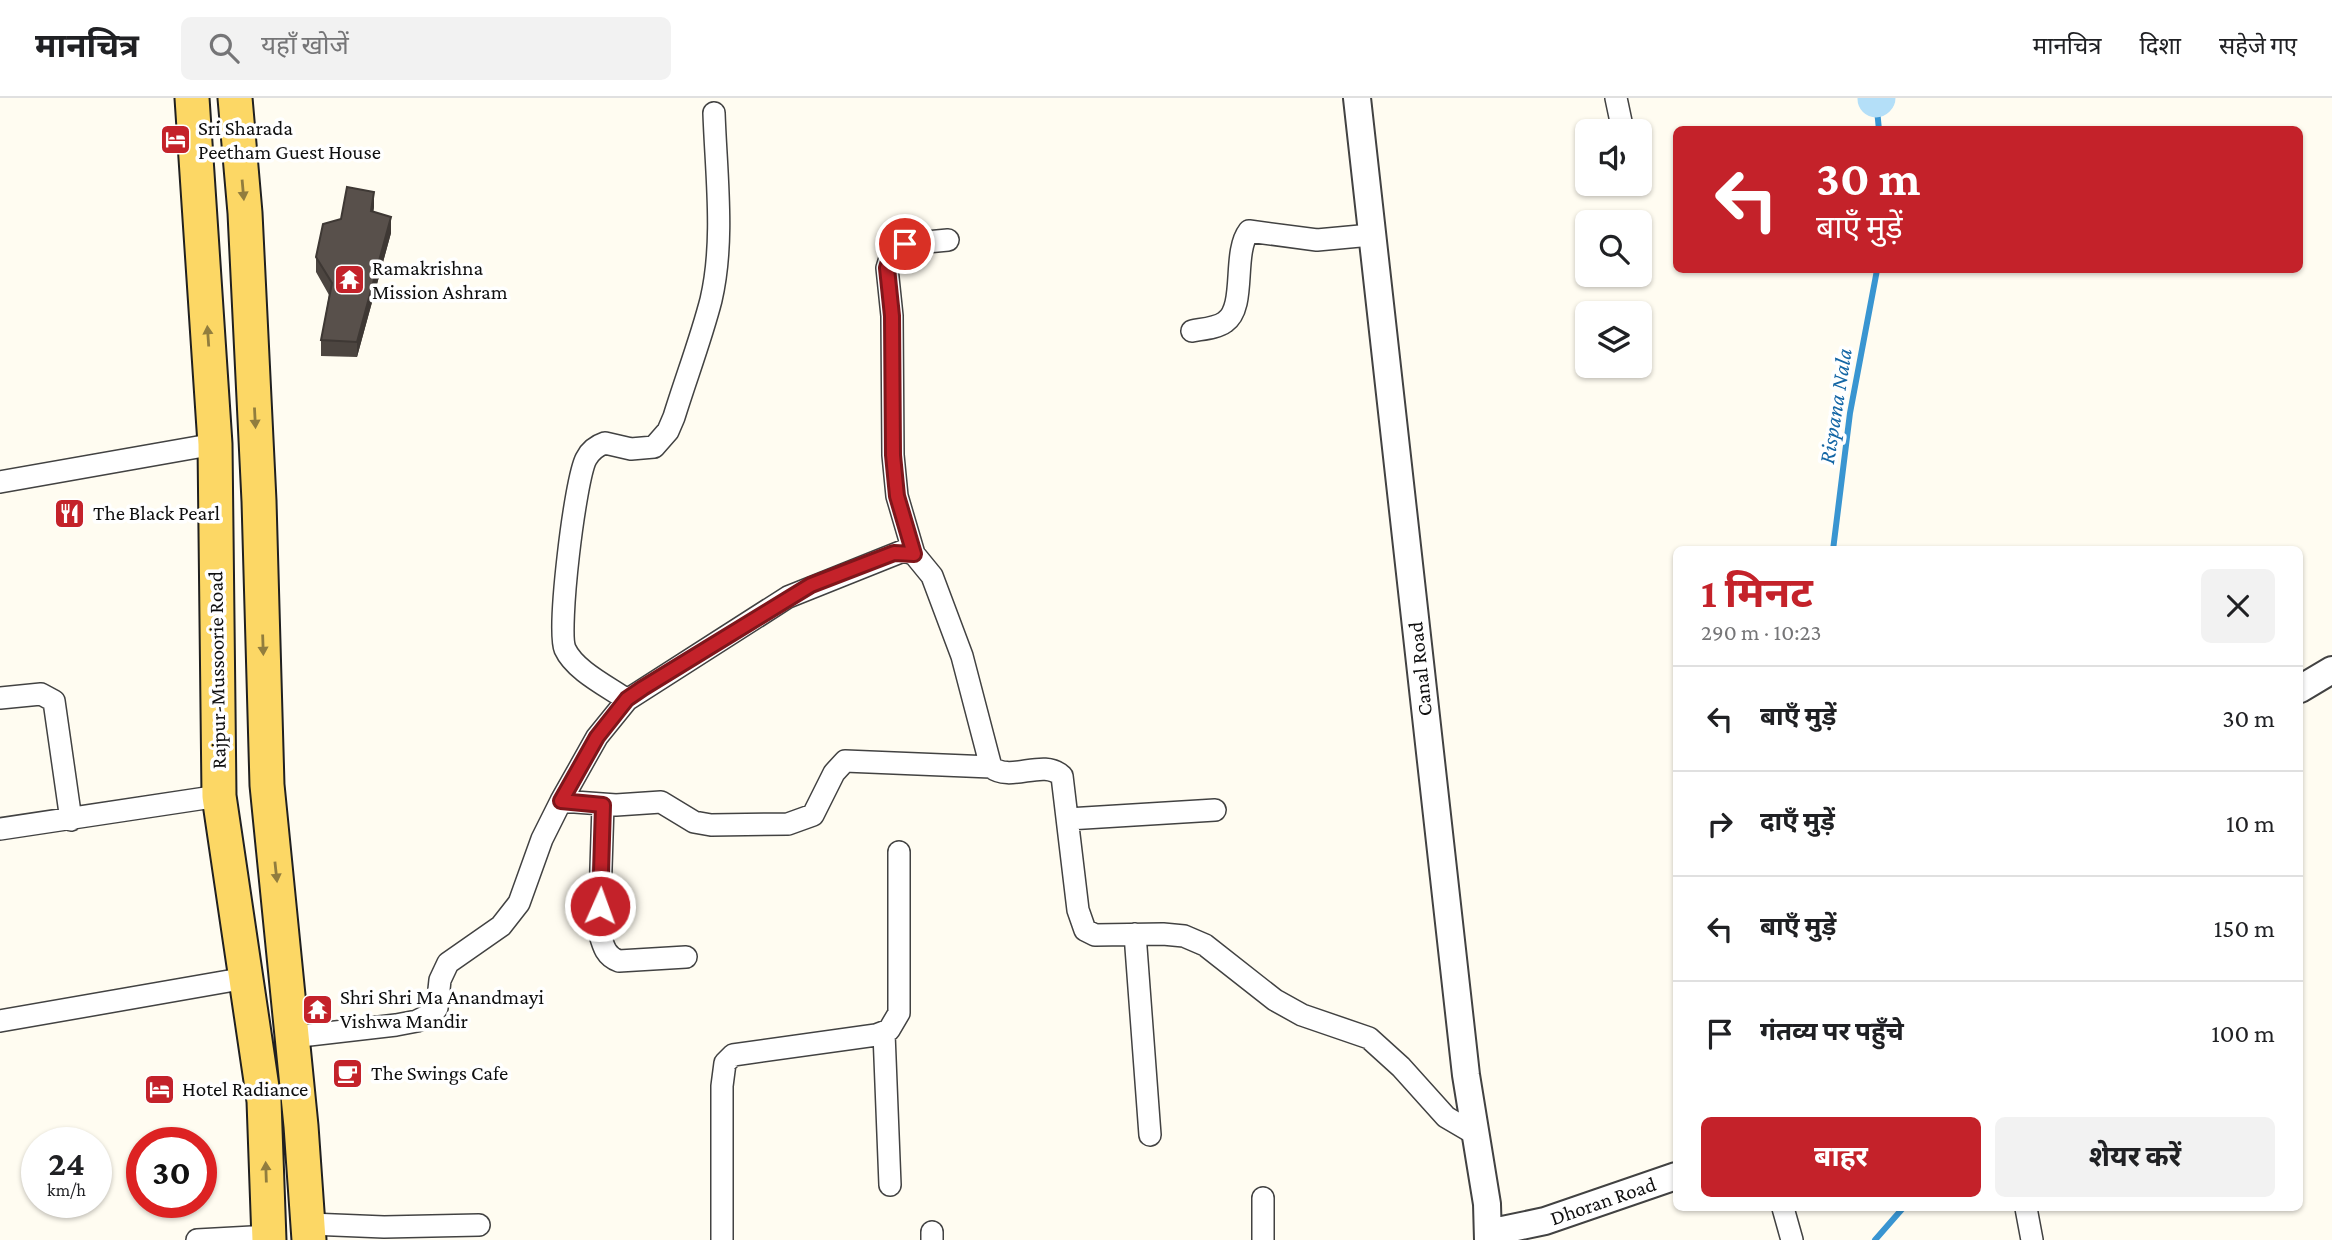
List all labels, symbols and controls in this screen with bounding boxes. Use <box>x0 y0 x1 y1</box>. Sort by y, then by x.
search box <box>181 17 671 80</box>
text: मानचित्र <box>35 27 139 64</box>
icon: search <box>205 29 243 67</box>
text: यहाँ खोजें <box>261 31 349 60</box>
text: मानचित्र <box>2033 32 2101 59</box>
text: दिशा <box>2139 32 2181 59</box>
text: सहेजे गए <box>2219 32 2297 59</box>
place label: Sri Sharada Peetham Guest House <box>198 116 381 164</box>
map controls <box>1575 119 1652 378</box>
button: sound <box>1575 119 1652 196</box>
hotel icon: Sri Sharada Peetham Guest House <box>158 123 192 157</box>
text: 30 m <box>1816 151 1921 206</box>
icon: left <box>1701 154 1792 245</box>
one-way arrow <box>238 180 249 202</box>
text: बाएँ मुड़ें <box>1816 209 1903 245</box>
button: search <box>1575 210 1652 287</box>
pin <box>875 214 935 274</box>
icon: arrive <box>886 225 924 263</box>
place label: Ramakrishna Mission Ashram <box>372 256 508 304</box>
temple icon: Ramakrishna Mission Ashram <box>332 263 366 297</box>
button: layers <box>1575 301 1652 378</box>
one-way arrow <box>202 324 213 346</box>
water label: Rispana Nala <box>1813 346 1857 466</box>
one-way arrow <box>249 407 260 429</box>
restaurant icon: The Black Pearl <box>53 496 87 530</box>
place label: The Black Pearl <box>93 501 220 525</box>
text: 1 मिनट <box>1701 569 1813 616</box>
button: close <box>2201 569 2275 643</box>
street label: Rajpur-Mussoorie Road <box>203 571 231 769</box>
text: 290 m · 10:23 <box>1701 619 1821 645</box>
street label: Canal Road <box>1403 620 1437 718</box>
one-way arrow <box>257 634 269 656</box>
icon: left <box>1701 700 1739 738</box>
text: बाएँ मुड़ें <box>1760 702 1836 731</box>
text: 30 m <box>2222 704 2275 733</box>
icon: right <box>1701 805 1739 843</box>
text: दाएँ मुड़ें <box>1760 807 1835 836</box>
text: 10 m <box>2226 809 2275 838</box>
one-way arrow <box>271 861 282 883</box>
position arrow <box>563 869 637 943</box>
icon: left <box>1701 910 1739 948</box>
text: बाएँ मुड़ें <box>1760 912 1836 941</box>
text: 150 m <box>2214 914 2275 943</box>
place label: Shri Shri Ma Anandmayi Vishwa Mandir <box>340 985 545 1033</box>
temple icon: Shri Shri Ma Anandmayi Vishwa Mandir <box>300 992 334 1026</box>
icon: arrive <box>1701 1015 1739 1053</box>
text: गंतव्य पर पहुँचे <box>1760 1017 1904 1046</box>
text: 100 m <box>2211 1019 2275 1048</box>
cafe icon: The Swings Cafe <box>331 1056 365 1090</box>
place label: The Swings Cafe <box>371 1061 508 1085</box>
hotel icon: Hotel Radiance <box>142 1072 176 1106</box>
place label: Hotel Radiance <box>182 1077 308 1101</box>
button: बाहर <box>1701 1117 1981 1197</box>
button: शेयर करें <box>1995 1117 2275 1197</box>
speed limit sign: 30 <box>126 1127 217 1218</box>
text: 24 <box>48 1144 85 1183</box>
one-way arrow <box>261 1161 272 1183</box>
street label: Dhoran Road <box>1547 1172 1659 1230</box>
text: km/h <box>47 1180 86 1200</box>

